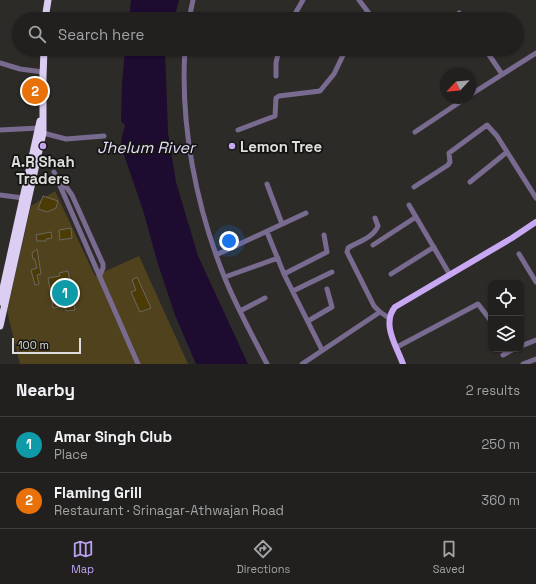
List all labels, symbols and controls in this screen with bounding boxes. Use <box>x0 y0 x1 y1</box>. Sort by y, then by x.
search box <box>12 12 524 56</box>
icon: search <box>26 23 48 45</box>
text: Search here <box>58 25 144 44</box>
north arrow <box>440 68 476 104</box>
pin: 2 <box>22 76 48 106</box>
water label: Jhelum River <box>97 137 197 158</box>
place label: Lemon Tree <box>240 137 323 156</box>
marker: A.R Shah Traders <box>38 141 48 151</box>
marker: Lemon Tree <box>227 141 237 151</box>
place label: A.R Shah Traders <box>11 152 75 188</box>
your location <box>219 231 239 251</box>
pin: 1 <box>52 278 78 308</box>
map controls <box>488 280 524 352</box>
button: locate <box>488 280 524 316</box>
button: layers <box>488 316 524 352</box>
scale bar <box>12 336 81 355</box>
text: 100 m <box>18 338 49 352</box>
text: Nearby <box>16 379 75 401</box>
text: 2 results <box>466 382 520 399</box>
text: Amar Singh Club <box>54 427 172 446</box>
text: 1 <box>26 436 32 453</box>
text: 250 m <box>482 436 520 453</box>
text: Place <box>54 446 88 463</box>
text: Flaming Grill <box>54 483 142 502</box>
text: 2 <box>25 492 33 509</box>
text: 360 m <box>481 492 520 509</box>
text: Restaurant · Srinagar-Athwajan Road <box>54 502 284 519</box>
tab: Map <box>71 538 94 576</box>
tab: Directions <box>236 538 290 576</box>
tab: Saved <box>433 538 465 576</box>

